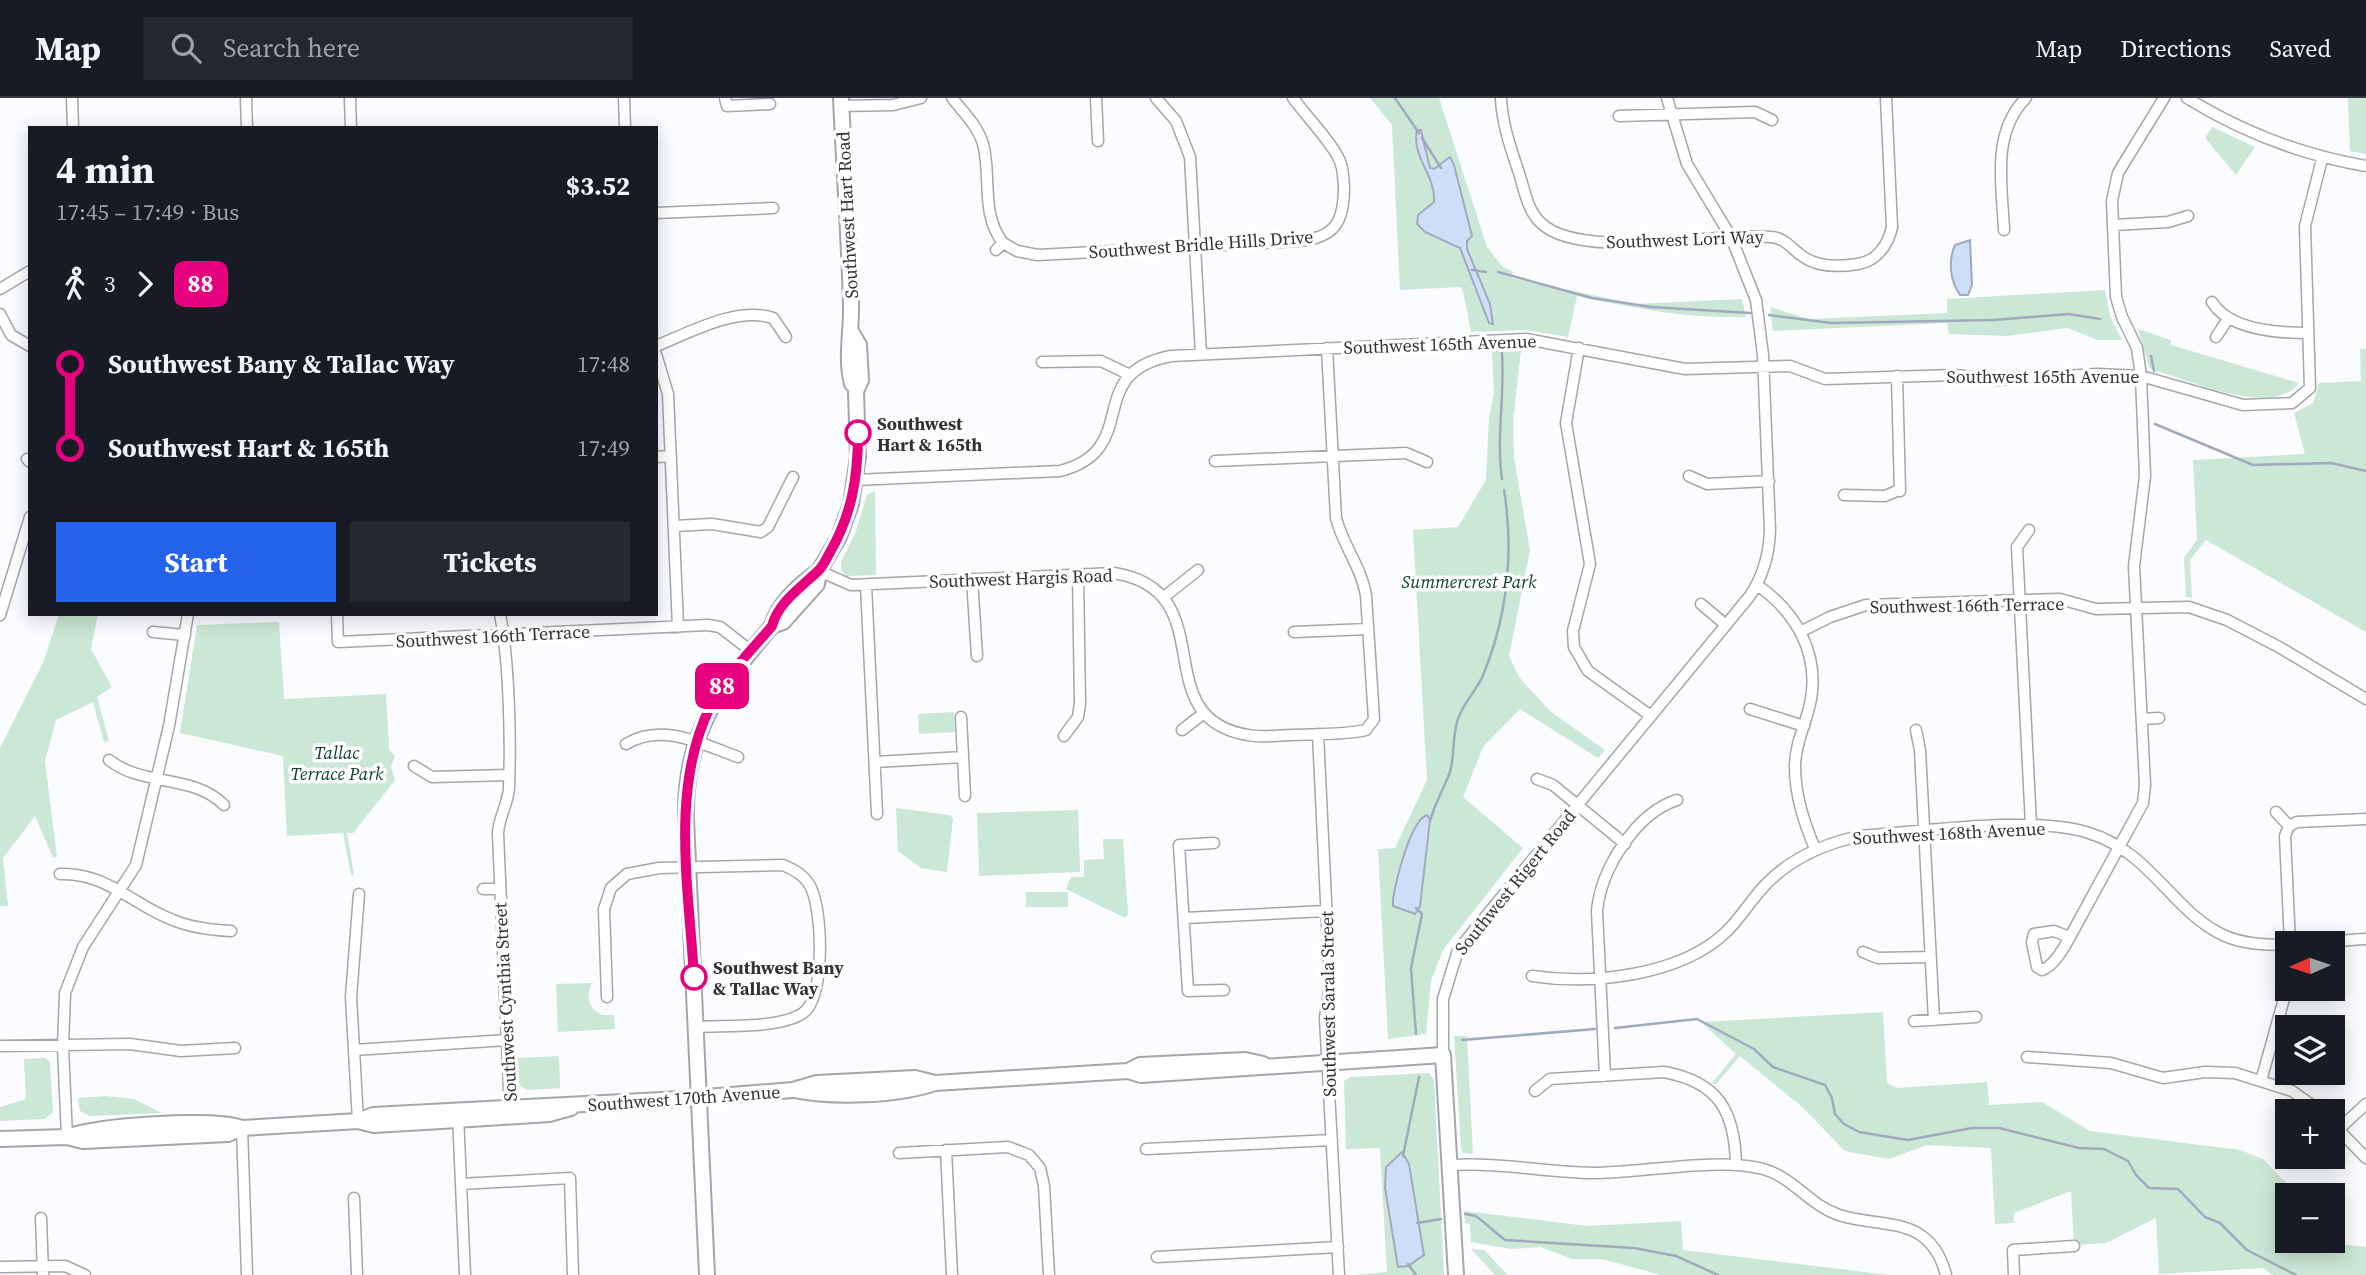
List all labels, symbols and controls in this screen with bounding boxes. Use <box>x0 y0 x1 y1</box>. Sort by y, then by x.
search box <box>143 17 633 80</box>
text: Map <box>35 26 101 71</box>
icon: search <box>167 29 205 67</box>
text: Search here <box>223 30 360 66</box>
text: Map <box>2035 32 2082 65</box>
text: Directions <box>2120 32 2231 65</box>
text: Saved <box>2269 32 2331 65</box>
street label: Southwest Hart Road <box>830 131 864 299</box>
text: 4 min <box>56 144 155 196</box>
text: $3.52 <box>566 168 630 204</box>
text: 17:45 – 17:49 · Bus <box>56 196 239 228</box>
street label: Southwest Bridle Hills Drive <box>1088 224 1314 264</box>
street label: Southwest Lori Way <box>1606 224 1765 254</box>
icon: walk <box>56 265 94 303</box>
icon: forward <box>126 265 164 303</box>
text: 88 <box>188 267 214 300</box>
text: 3 <box>104 268 116 300</box>
street label: Southwest 165th Avenue <box>1343 328 1537 360</box>
text: Southwest Bany & Tallac Way <box>108 346 455 382</box>
text: 17:48 <box>577 348 630 380</box>
street label: Southwest 165th Avenue <box>1947 364 2139 389</box>
place label: Southwest Hart & 165th <box>877 411 982 457</box>
marker: Southwest Hart & 165th <box>845 420 871 446</box>
text: Southwest Hart & 165th <box>108 430 389 466</box>
text: 17:49 <box>577 432 630 464</box>
button: Start <box>56 522 336 602</box>
button: Tickets <box>350 522 630 602</box>
street label: Southwest Hargis Road <box>929 562 1113 594</box>
park label: Summercrest Park <box>1402 569 1537 594</box>
street label: Southwest 166th Terrace <box>1870 591 2064 619</box>
street label: Southwest 166th Terrace <box>395 618 591 654</box>
line badge: 88 <box>690 663 754 709</box>
text: 88 <box>709 669 735 702</box>
park label: Tallac Terrace Park <box>291 740 384 786</box>
street label: Southwest Rigert Road <box>1449 804 1581 960</box>
street label: Southwest 168th Avenue <box>1852 815 2046 851</box>
street label: Southwest Cynthia Street <box>487 902 523 1102</box>
street label: Southwest Sarala Street <box>1314 911 1342 1097</box>
north arrow <box>2275 931 2345 1001</box>
map controls <box>2275 931 2345 1253</box>
place label: Southwest Bany & Tallac Way <box>713 955 844 1001</box>
marker: Southwest Bany & Tallac Way <box>681 964 707 990</box>
button: layers <box>2275 1015 2345 1085</box>
street label: Southwest 170th Avenue <box>587 1079 781 1117</box>
button: + <box>2275 1099 2345 1169</box>
button: − <box>2275 1183 2345 1253</box>

